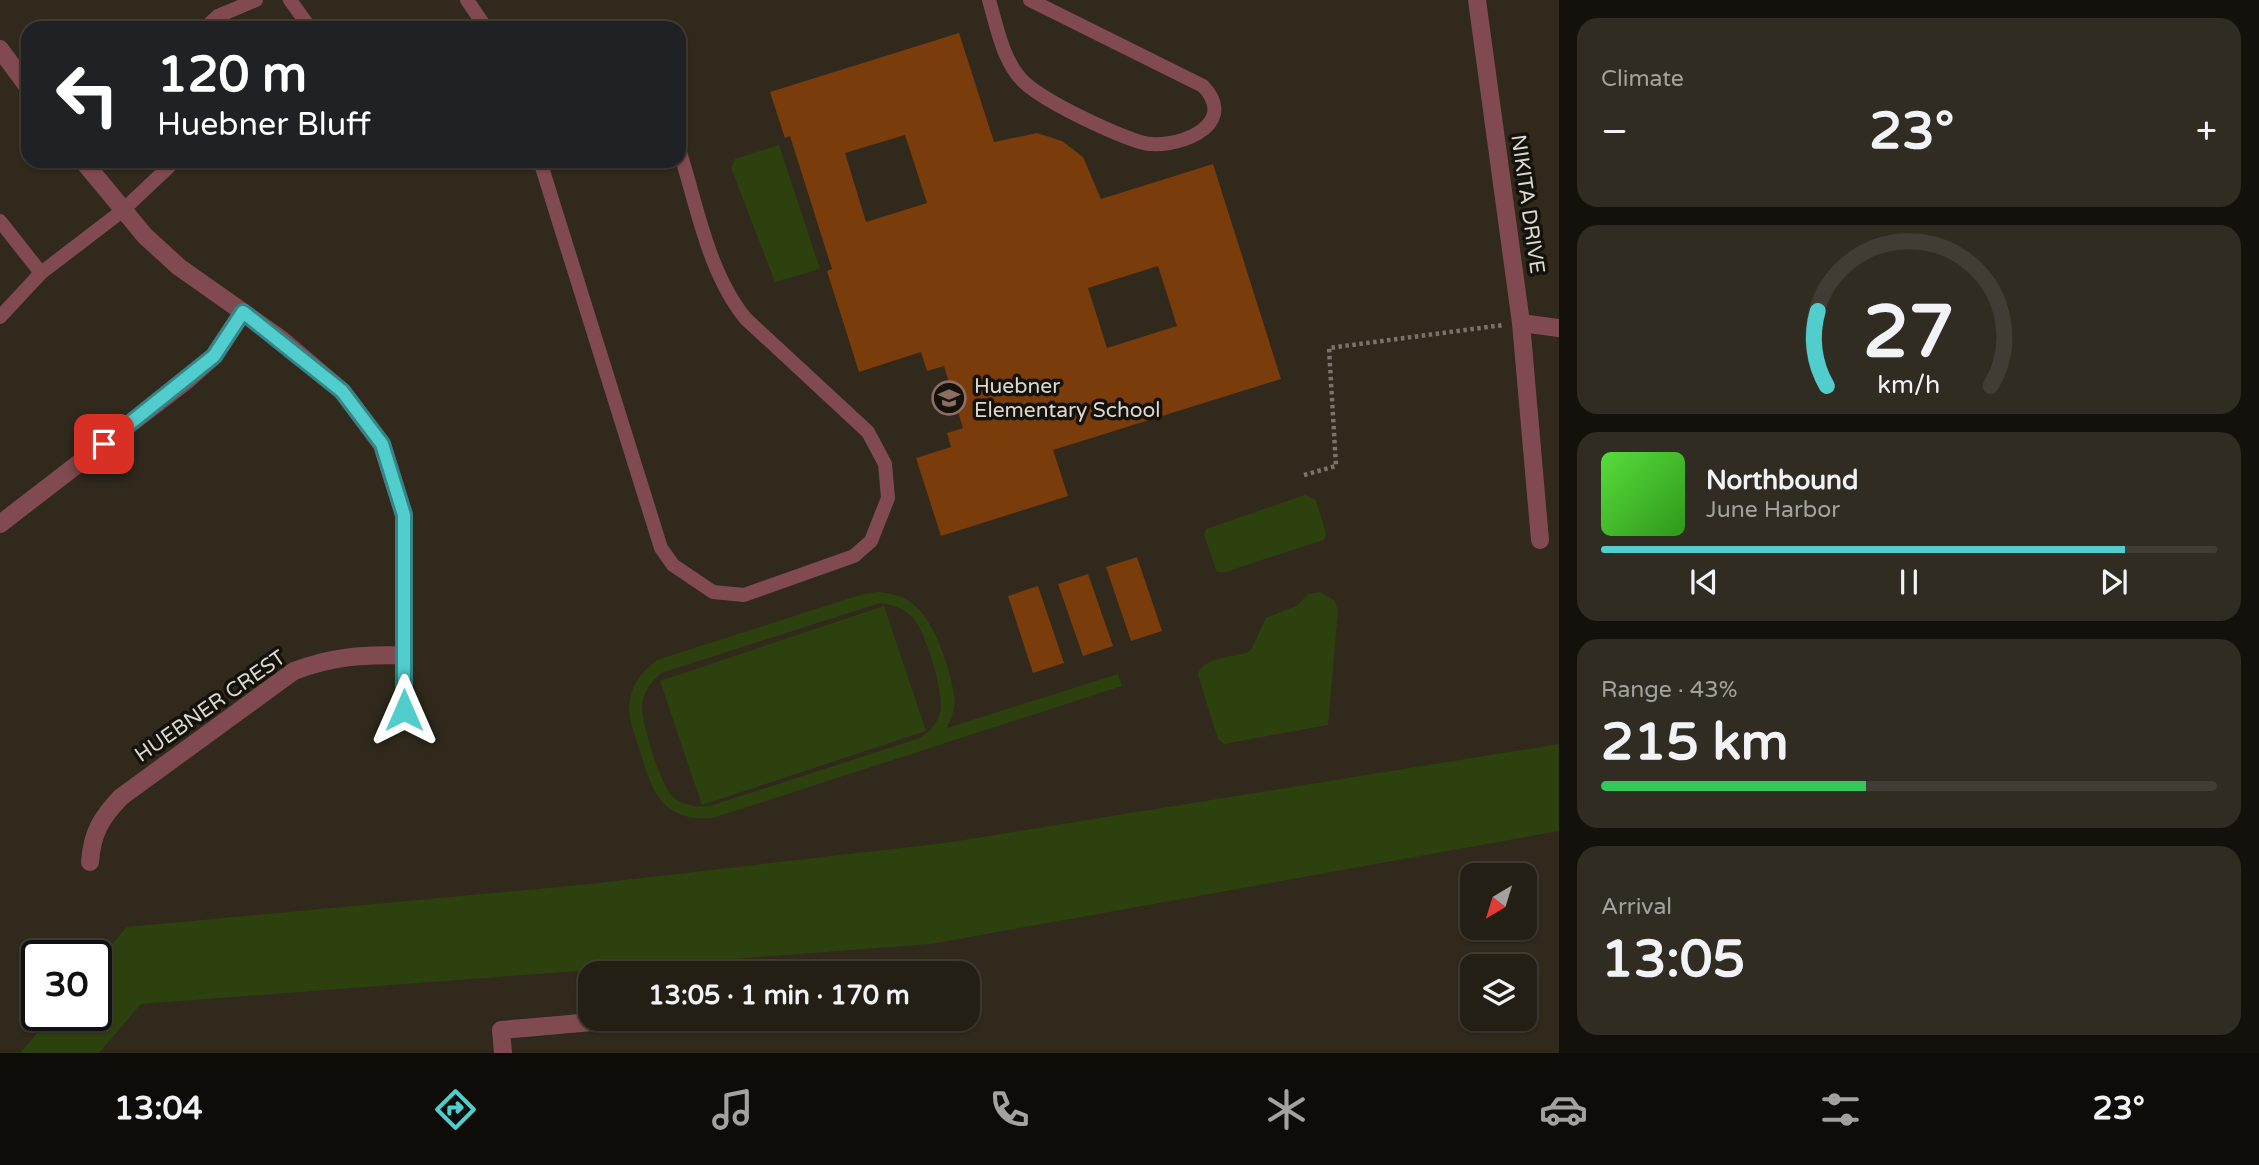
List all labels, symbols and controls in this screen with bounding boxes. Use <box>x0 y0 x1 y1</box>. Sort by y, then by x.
text: 120 m <box>157 46 307 105</box>
icon: left <box>42 49 133 140</box>
text: Climate <box>1601 65 1684 93</box>
text: 23° <box>1869 100 1954 163</box>
text: Huebner Bluff <box>157 106 371 144</box>
text: − <box>1601 109 1628 155</box>
text: + <box>2196 109 2217 155</box>
street label: NIKITA DRIVE <box>1505 133 1550 275</box>
text: 27 <box>1863 289 1955 377</box>
text: km/h <box>1878 369 1940 399</box>
place label: Huebner Elementary School <box>974 374 1161 423</box>
school or university icon: Huebner Elementary School <box>930 379 968 417</box>
pin <box>74 414 134 474</box>
icon: arrive <box>85 425 123 463</box>
text: Northbound <box>1706 465 1858 496</box>
text: June Harbor <box>1706 496 1840 524</box>
icon: previous <box>1685 563 1723 601</box>
icon: pause <box>1890 563 1928 601</box>
icon: next <box>2095 563 2133 601</box>
street label: HUEBNER CREST <box>130 645 291 768</box>
position arrow <box>367 673 441 747</box>
text: Range · 43% <box>1601 676 1737 704</box>
text: 215 km <box>1601 711 1789 774</box>
north arrow <box>1460 863 1536 940</box>
map controls <box>1460 863 1537 1031</box>
text: Arrival <box>1601 893 1672 921</box>
text: 13:05 <box>1601 928 1745 991</box>
speed limit sign: 30 <box>21 940 112 1031</box>
button: layers <box>1460 954 1537 1031</box>
text: 13:05 · 1 min · 170 m <box>648 980 910 1011</box>
icon: directions <box>431 1085 480 1134</box>
icon: music <box>708 1085 757 1134</box>
icon: phone <box>985 1085 1034 1134</box>
icon: climate <box>1262 1085 1311 1134</box>
icon: car <box>1539 1085 1588 1134</box>
icon: filters <box>1816 1085 1865 1134</box>
text: 13:04 <box>114 1090 203 1128</box>
text: 23° <box>2093 1090 2145 1128</box>

